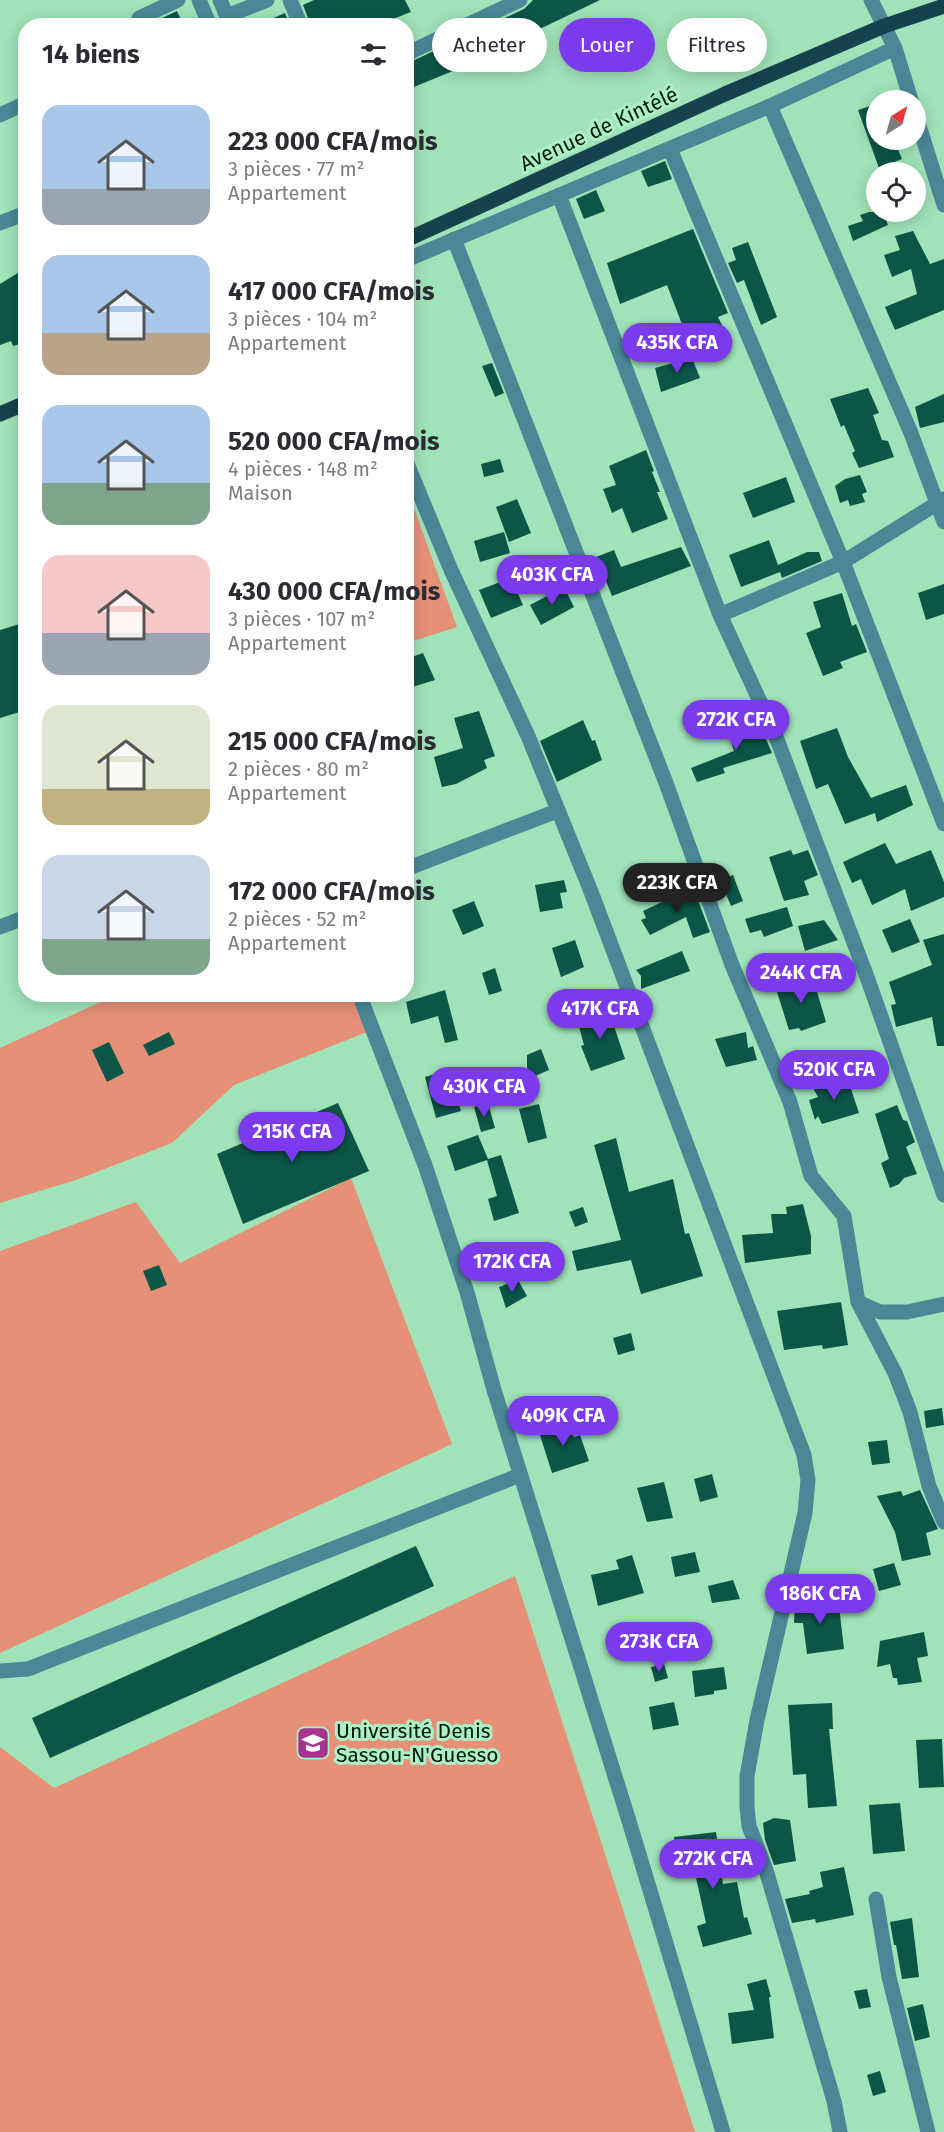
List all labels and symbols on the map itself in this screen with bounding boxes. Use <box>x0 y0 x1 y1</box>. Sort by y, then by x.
street label: Avenue de Kintélé <box>516 81 682 177</box>
north arrow <box>866 90 926 150</box>
pin: 435K CFA <box>615 323 739 374</box>
pin: 403K CFA <box>490 555 614 606</box>
pin: 272K CFA <box>674 700 798 751</box>
pin: 223K CFA <box>615 863 739 914</box>
pin: 244K CFA <box>739 953 863 1004</box>
pin: 417K CFA <box>538 989 662 1040</box>
pin: 520K CFA <box>772 1050 896 1101</box>
pin: 430K CFA <box>422 1067 546 1118</box>
pin: 215K CFA <box>230 1112 354 1163</box>
pin: 172K CFA <box>450 1242 574 1293</box>
pin: 409K CFA <box>501 1396 625 1447</box>
pin: 186K CFA <box>758 1574 882 1625</box>
pin: 273K CFA <box>597 1622 721 1673</box>
place label: Université Denis Sassou-N'Guesso <box>336 1718 499 1768</box>
school or university icon: Université Denis Sassou-N'Guesso <box>295 1725 331 1761</box>
pin: 272K CFA <box>651 1839 775 1890</box>

